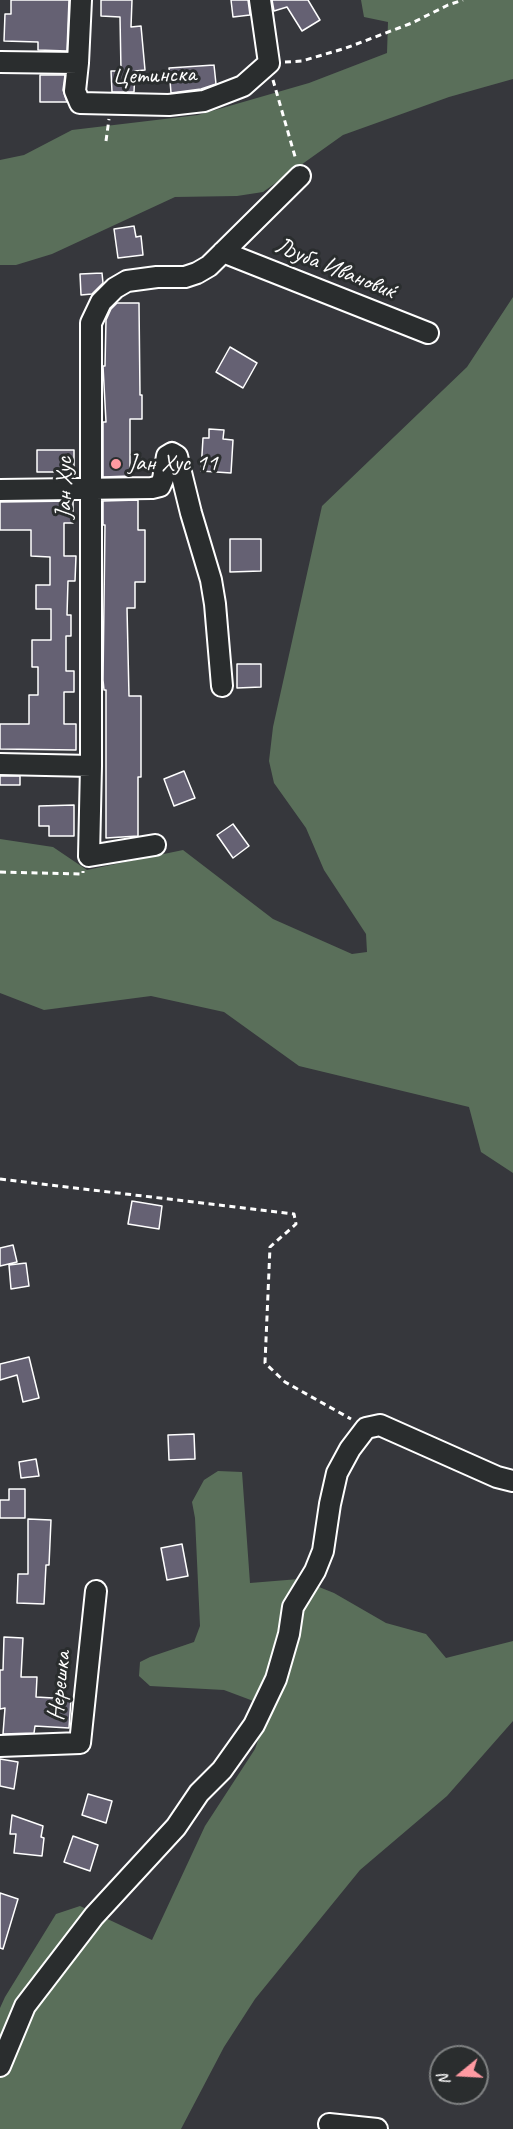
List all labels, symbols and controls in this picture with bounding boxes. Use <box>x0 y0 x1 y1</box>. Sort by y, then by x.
street label: Цетинска <box>112 60 196 92</box>
street label: Љуба Ивановиќ <box>270 232 400 306</box>
place label: Јан Хус 11 <box>128 450 217 478</box>
street label: Јан Хус <box>51 457 79 519</box>
marker: Јан Хус 11 <box>109 457 123 471</box>
street label: Нерешка <box>42 1650 78 1722</box>
north arrow <box>429 2045 489 2105</box>
text: N <box>433 2072 455 2088</box>

